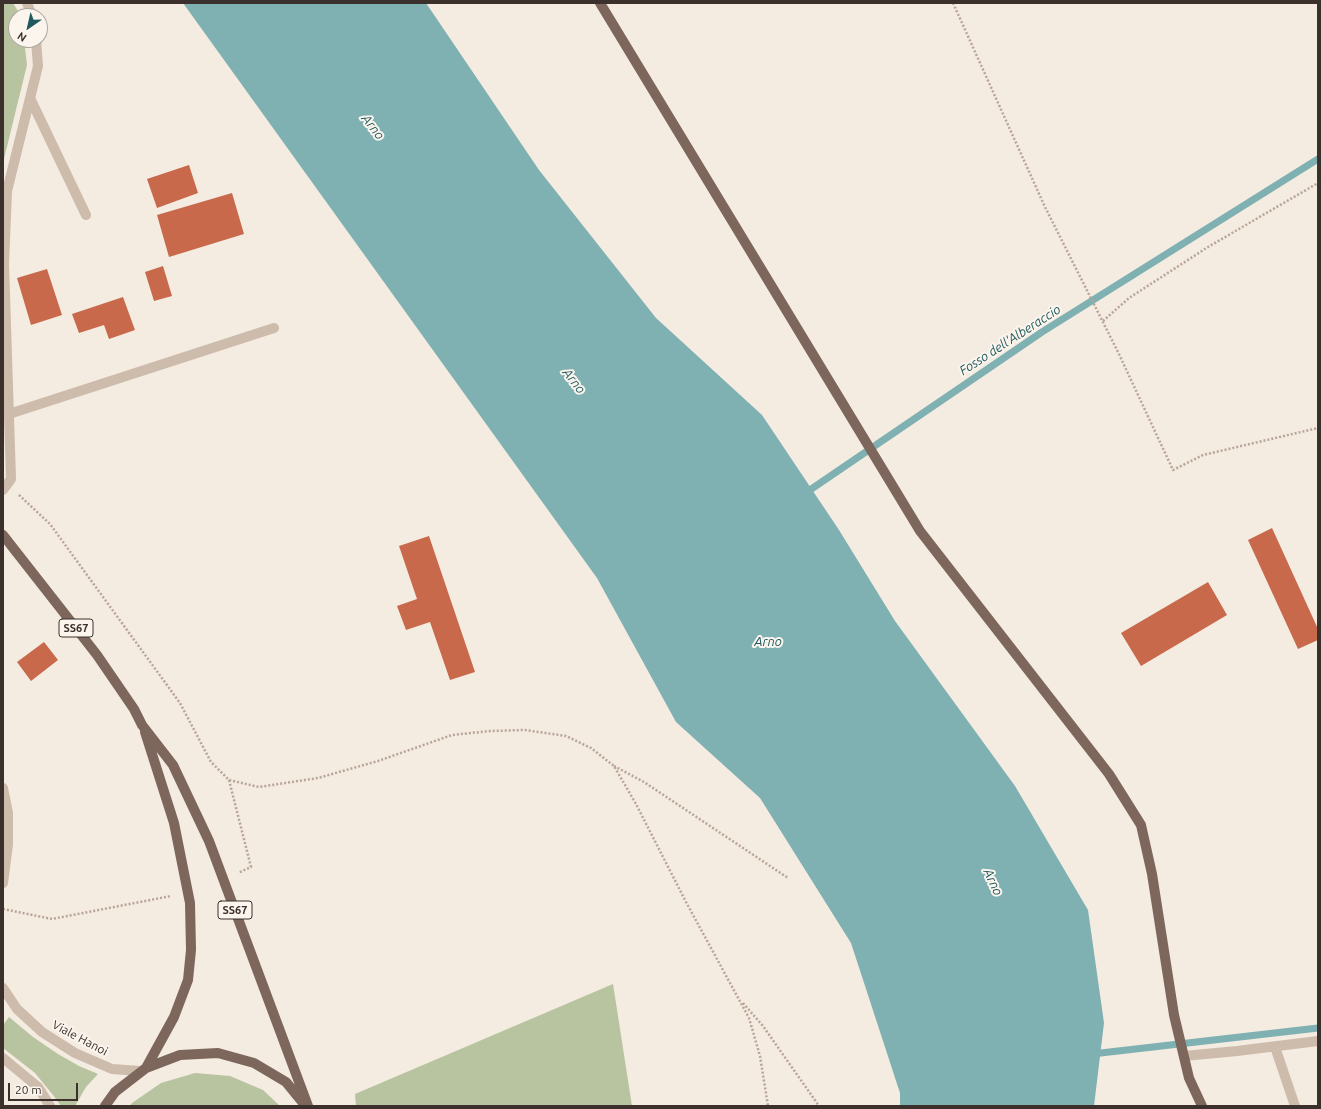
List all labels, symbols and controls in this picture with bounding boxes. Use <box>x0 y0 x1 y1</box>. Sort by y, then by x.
north arrow <box>8 8 48 48</box>
text: N <box>15 30 29 44</box>
water label: Arno <box>358 111 388 143</box>
water label: Fosso dell'Alberaccio <box>956 301 1064 379</box>
water label: Arno <box>559 365 589 397</box>
road number: SS67 <box>59 619 93 637</box>
water label: Arno <box>754 634 782 650</box>
water label: Arno <box>980 866 1006 898</box>
road number: SS67 <box>218 901 252 919</box>
street label: Viale Hanoi <box>50 1017 110 1059</box>
scale bar <box>10 1075 80 1101</box>
text: 20 m <box>15 1083 42 1096</box>

